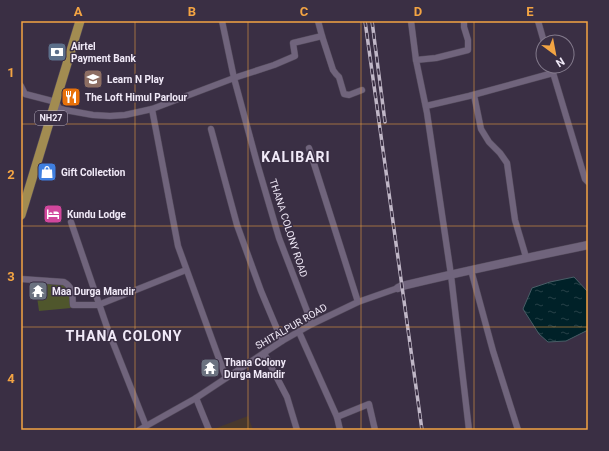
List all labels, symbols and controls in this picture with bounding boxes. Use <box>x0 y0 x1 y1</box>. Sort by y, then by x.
text: A <box>74 4 83 19</box>
text: B <box>188 4 196 19</box>
text: C <box>300 4 309 19</box>
text: D <box>414 4 422 19</box>
text: E <box>526 4 534 19</box>
north arrow <box>535 34 575 74</box>
bank icon: Airtel Payment Bank <box>46 41 68 63</box>
place label: Airtel Payment Bank <box>71 41 137 64</box>
text: N <box>553 54 567 70</box>
text: 1 <box>7 65 15 80</box>
school or university icon: Learn N Play <box>82 68 104 90</box>
place label: Learn N Play <box>107 74 165 85</box>
restaurant icon: The Loft Himul Parlour <box>60 86 82 108</box>
place label: The Loft Himul Parlour <box>85 92 188 103</box>
road number: NH27 <box>35 111 67 125</box>
district label: KALIBARI <box>261 149 331 165</box>
shop icon: Gift Collection <box>36 161 58 183</box>
text: 2 <box>7 167 15 182</box>
place label: Gift Collection <box>61 167 126 178</box>
street label: THANA COLONY ROAD <box>267 178 310 279</box>
hotel icon: Kundu Lodge <box>42 203 64 225</box>
place label: Kundu Lodge <box>67 209 127 220</box>
text: 3 <box>7 269 15 284</box>
temple icon: Maa Durga Mandir <box>27 280 49 302</box>
place label: Maa Durga Mandir <box>52 286 135 297</box>
street label: SHITALPUR ROAD <box>254 302 329 351</box>
district label: THANA COLONY <box>66 328 182 344</box>
temple icon: Thana Colony Durga Mandir <box>199 357 221 379</box>
place label: Thana Colony Durga Mandir <box>224 357 287 380</box>
text: 4 <box>7 371 15 386</box>

